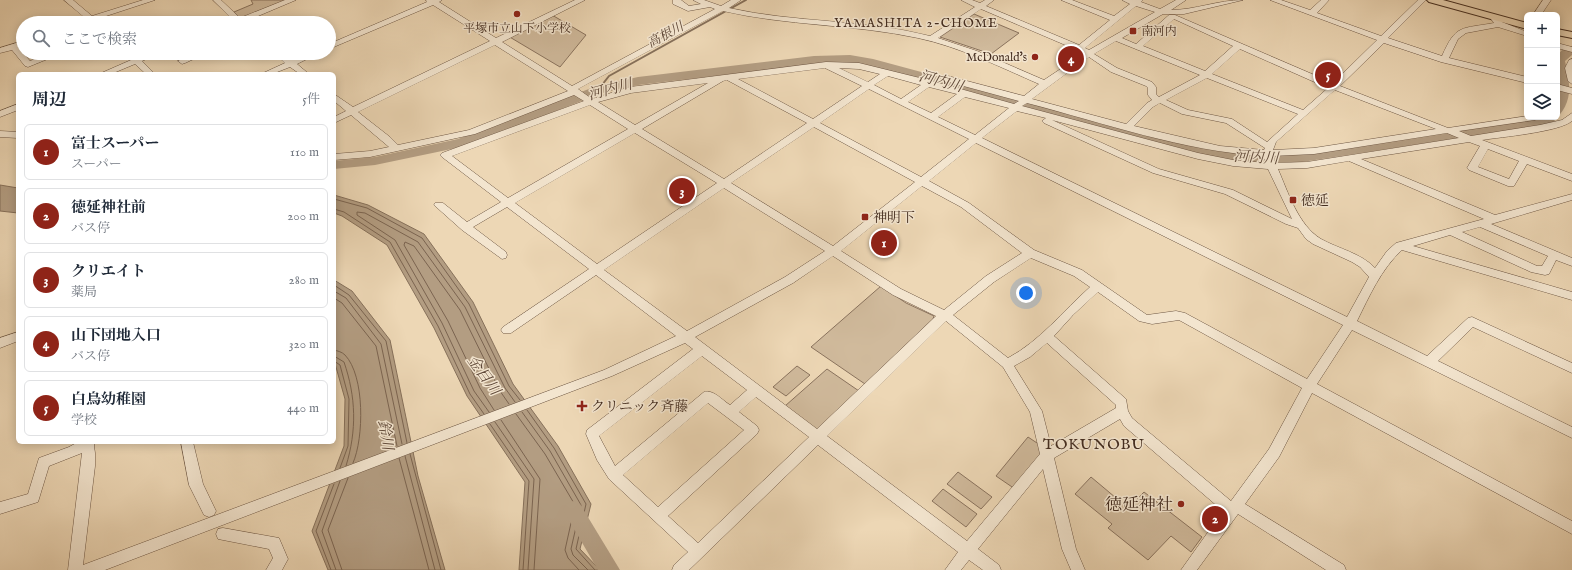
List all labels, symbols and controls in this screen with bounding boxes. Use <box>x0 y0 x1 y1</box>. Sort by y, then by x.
marker: 平塚市立山下小学校 <box>512 9 522 19</box>
map controls <box>1524 12 1560 120</box>
button: + <box>1524 12 1560 48</box>
district label: YAMASHITA 2-CHOME <box>834 15 998 32</box>
search box <box>16 16 336 60</box>
water label: 高根川 <box>645 17 689 52</box>
place label: 平塚市立山下小学校 <box>463 21 571 36</box>
place label: 南河内 <box>1141 24 1177 39</box>
marker: 南河内 <box>1128 26 1138 36</box>
icon: search <box>30 27 52 49</box>
text: ここで検索 <box>62 30 137 49</box>
pin: 4 <box>1058 44 1084 74</box>
button: − <box>1524 48 1560 84</box>
place label: McDonald's <box>966 50 1027 65</box>
marker: McDonald's <box>1030 52 1040 62</box>
pin: 5 <box>1315 60 1341 90</box>
water label: 河内川 <box>917 66 967 97</box>
water label: 河内川 <box>586 74 636 104</box>
button: layers <box>1524 84 1560 120</box>
text: 周辺 <box>32 90 66 111</box>
text: 5件 <box>302 91 320 108</box>
text: 富士スーパー <box>71 134 160 153</box>
text: 1 <box>44 144 48 161</box>
text: 110 m <box>290 144 319 161</box>
water label: 河内川 <box>1233 147 1281 168</box>
text: スーパー <box>71 156 122 173</box>
pin: 3 <box>669 176 695 206</box>
place label: 徳延 <box>1301 192 1329 210</box>
marker: 徳延 <box>1288 195 1298 205</box>
text: 徳延神社前 <box>71 198 146 217</box>
text: 2 <box>43 208 49 225</box>
text: 200 m <box>287 208 319 225</box>
place label: 神明下 <box>873 209 915 227</box>
marker: 神明下 <box>860 212 870 222</box>
text: バス停 <box>71 220 110 237</box>
pin: 1 <box>871 228 897 258</box>
text: クリエイト <box>71 262 146 281</box>
text: 3 <box>44 272 48 289</box>
text: 280 m <box>289 272 319 289</box>
your location <box>1016 283 1036 303</box>
text: 薬局 <box>71 284 97 301</box>
text: 山下団地入口 <box>71 326 161 345</box>
text: 4 <box>43 336 49 353</box>
text: 320 m <box>289 336 319 353</box>
text: バス停 <box>71 348 110 365</box>
water label: 金目川 <box>463 352 506 401</box>
text: 白鳥幼稚園 <box>71 390 146 409</box>
place label: クリニック斉藤 <box>591 398 688 416</box>
text: 5 <box>44 400 48 417</box>
text: 440 m <box>287 400 319 417</box>
marker: クリニック斉藤 <box>576 400 588 412</box>
text: 学校 <box>71 412 97 429</box>
water label: 鈴川 <box>374 419 398 453</box>
district label: TOKUNOBU <box>1043 435 1145 454</box>
place label: 徳延神社 <box>1105 495 1173 516</box>
marker: 徳延神社 <box>1176 499 1186 509</box>
pin: 2 <box>1202 504 1228 534</box>

